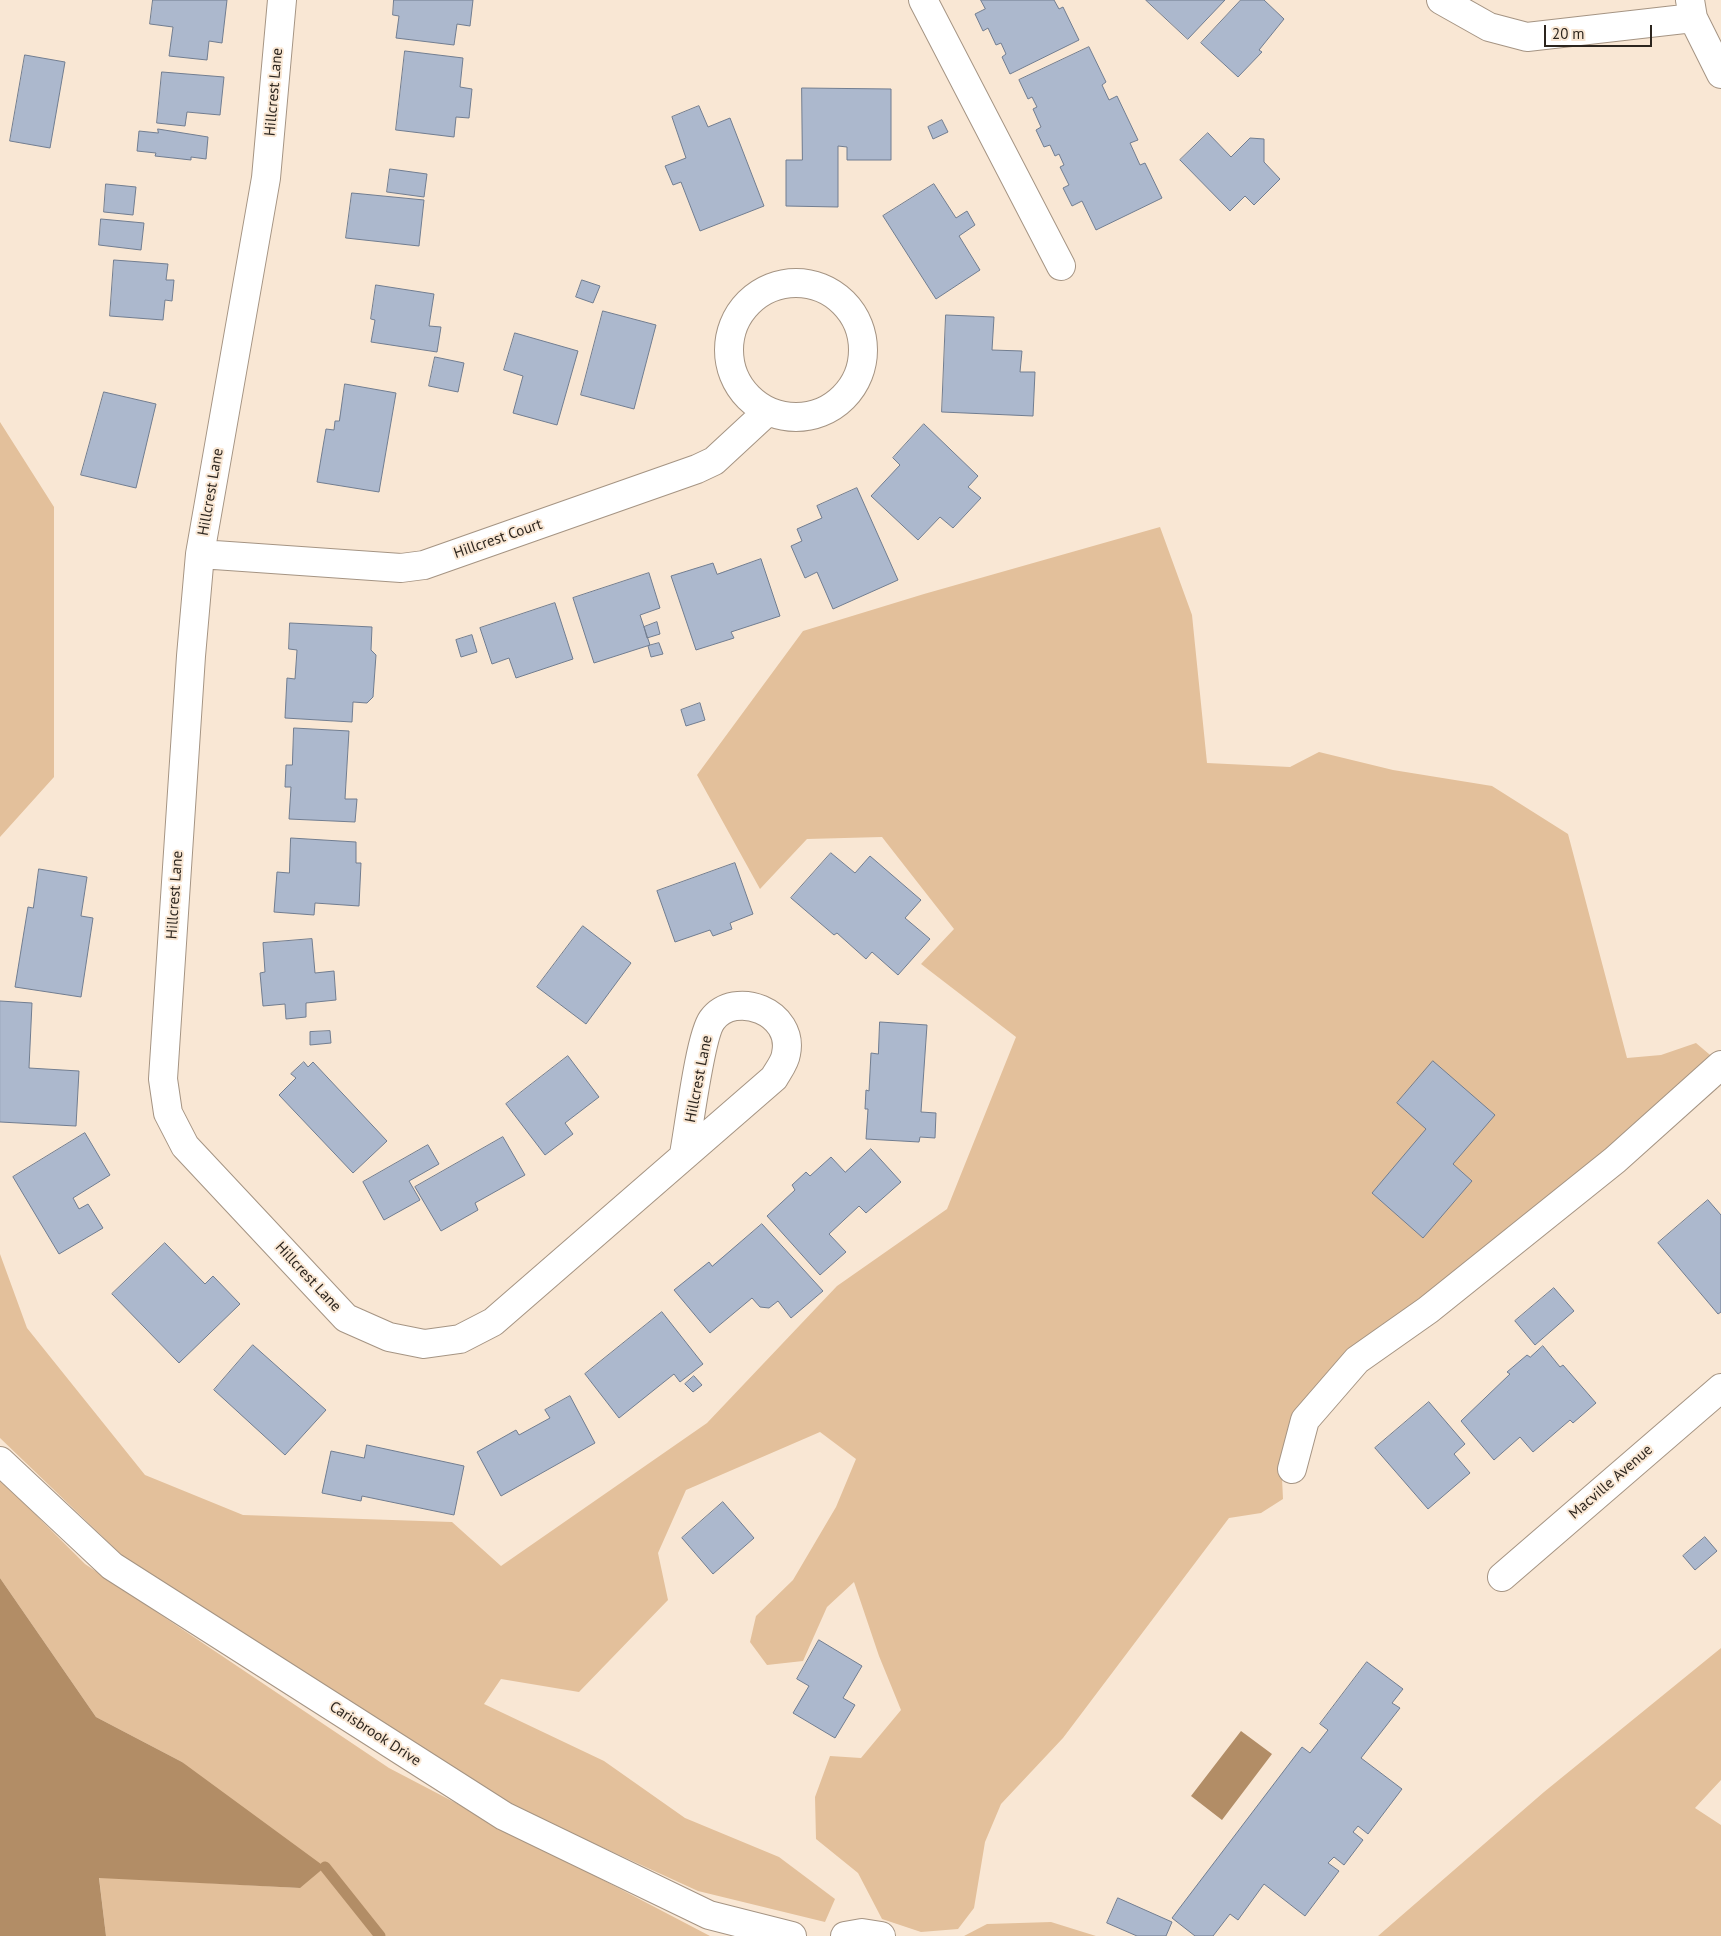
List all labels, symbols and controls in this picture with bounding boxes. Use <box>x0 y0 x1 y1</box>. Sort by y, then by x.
scale bar <box>1546 15 1654 47</box>
text: 20 m <box>1552 24 1585 43</box>
street label: Hillcrest Lane <box>261 47 287 137</box>
street label: Hillcrest Lane <box>194 447 228 537</box>
street label: Hillcrest Court <box>451 515 545 563</box>
street label: Hillcrest Lane <box>163 850 187 940</box>
street label: Hillcrest Lane <box>682 1034 716 1124</box>
street label: Hillcrest Lane <box>271 1239 345 1315</box>
street label: Macville Avenue <box>1566 1441 1656 1523</box>
street label: Carisbrook Drive <box>326 1698 424 1770</box>

